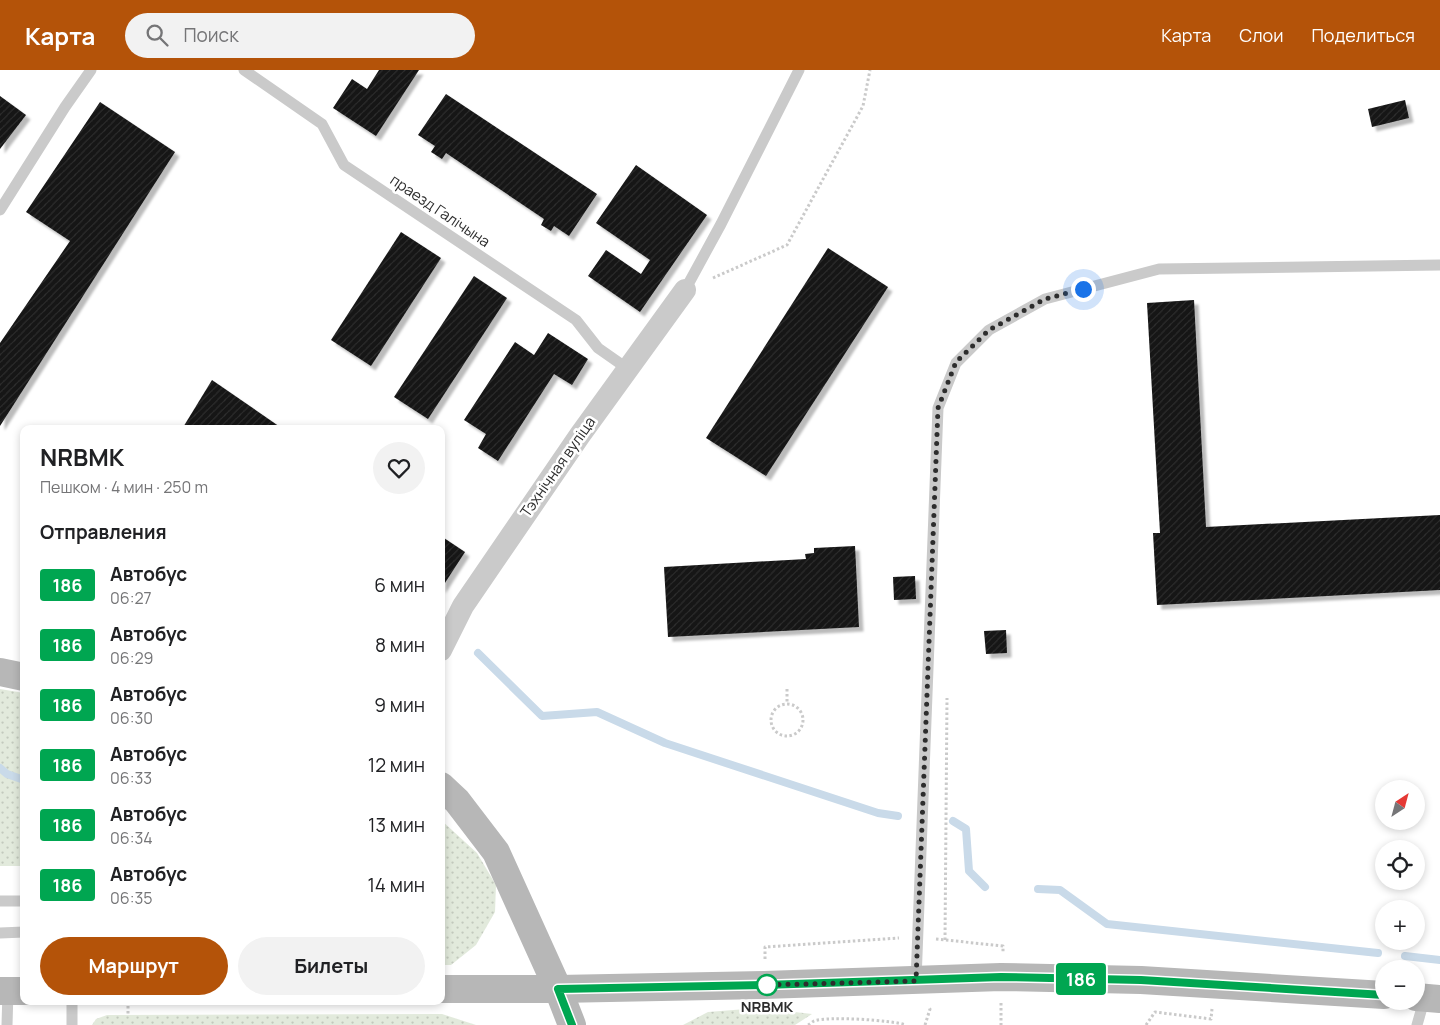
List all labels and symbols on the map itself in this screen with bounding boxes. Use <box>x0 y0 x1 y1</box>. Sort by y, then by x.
street label: праезд Галічына <box>386 169 494 252</box>
your location <box>1071 277 1096 302</box>
street label: Тэхнічная вуліца <box>515 412 600 521</box>
north arrow <box>1375 780 1425 830</box>
line badge: 186 <box>1052 963 1110 995</box>
marker: NRBMK <box>756 974 778 996</box>
place label: NRBMK <box>741 996 794 1017</box>

